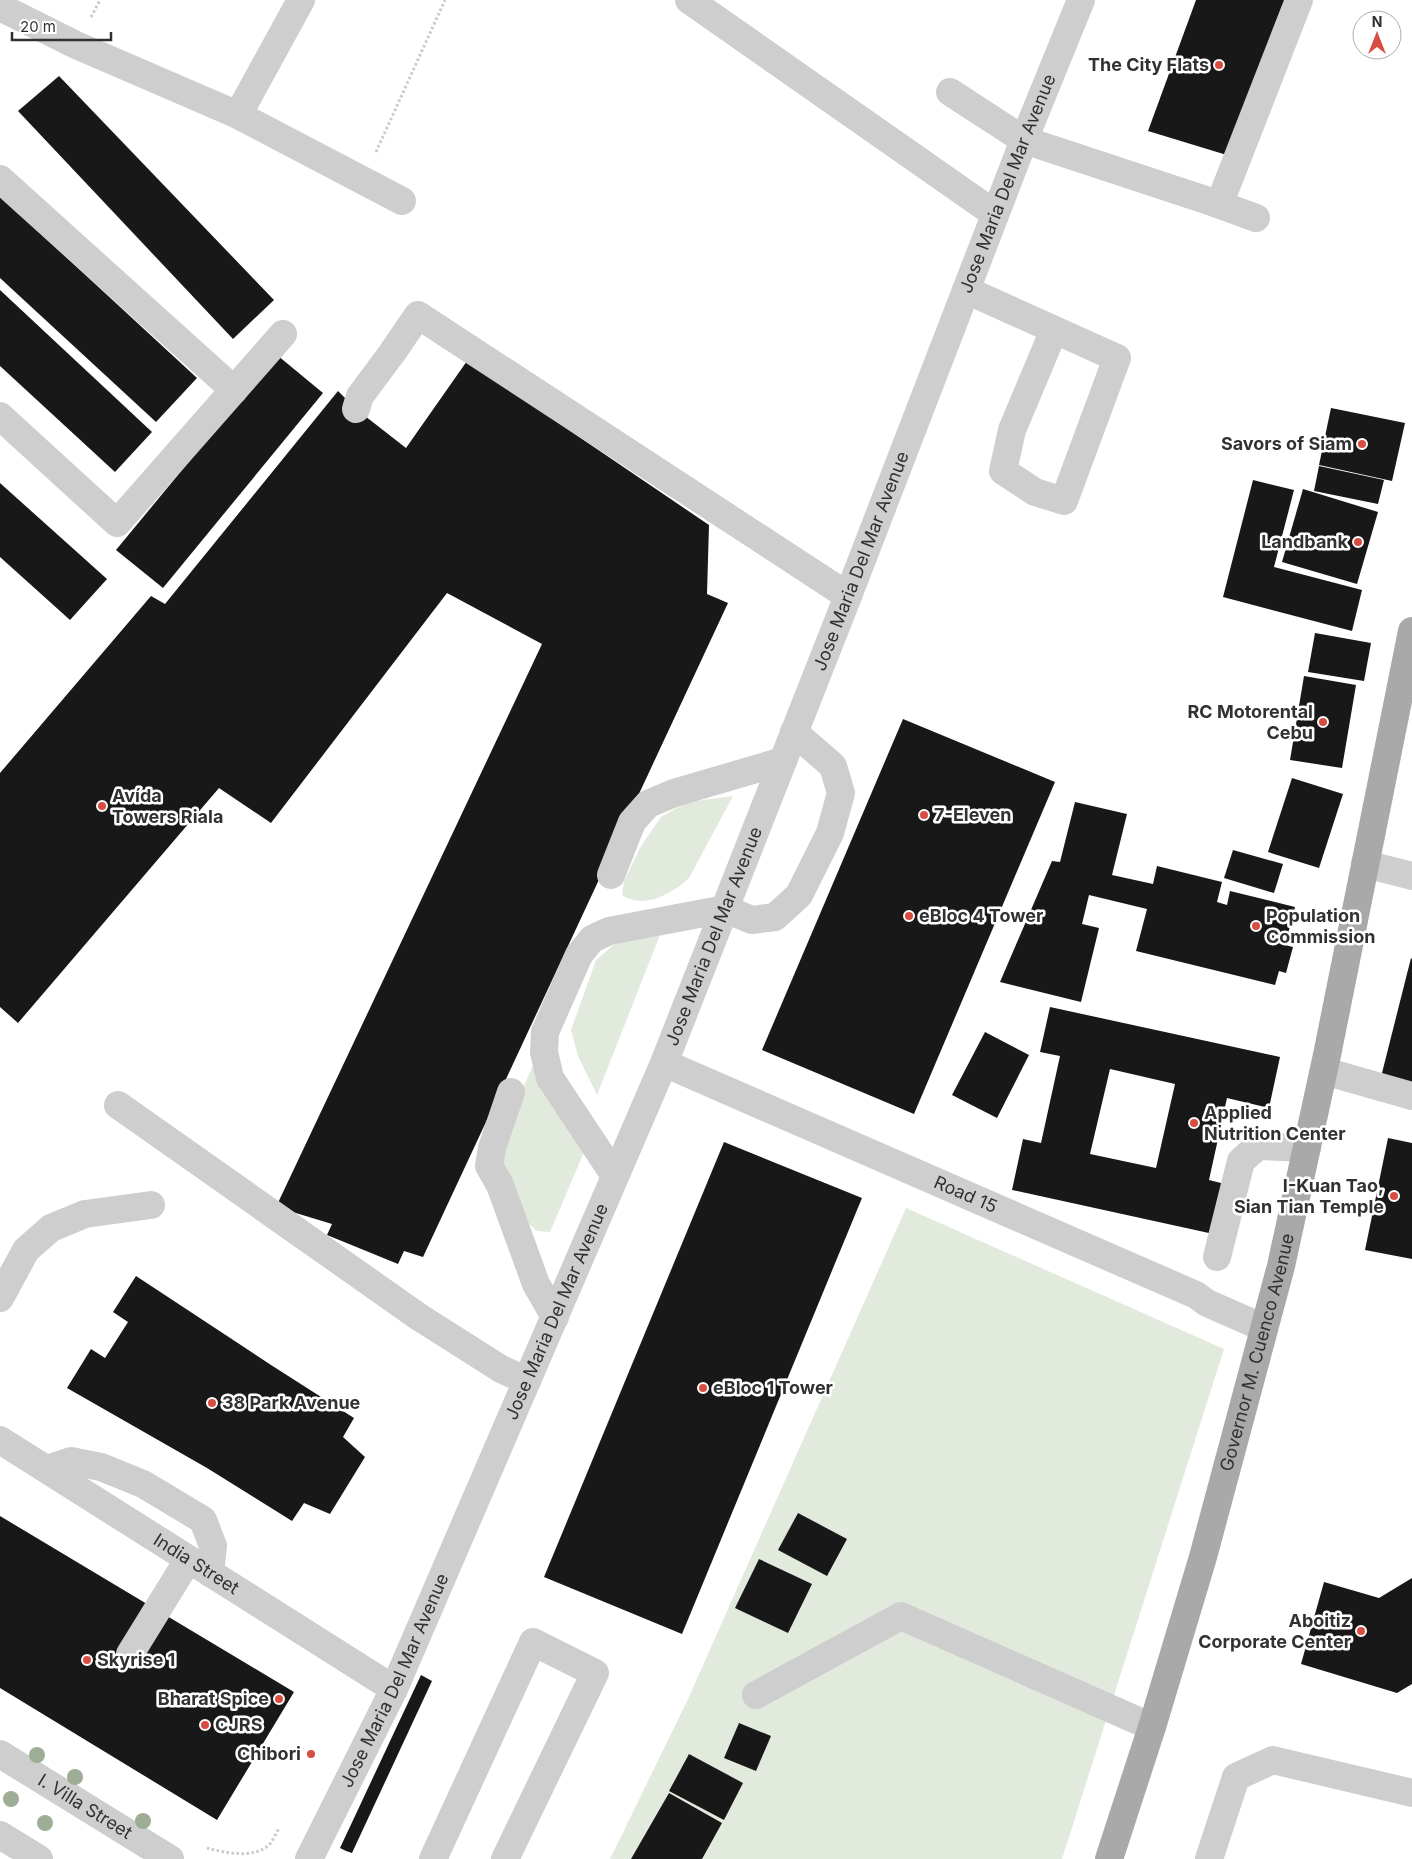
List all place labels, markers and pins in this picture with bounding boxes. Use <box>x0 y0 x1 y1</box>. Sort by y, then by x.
place label: The City Flats <box>1088 54 1209 75</box>
marker: The City Flats <box>1213 59 1225 71</box>
place label: Savors of Siam <box>1221 433 1352 454</box>
marker: Savors of Siam <box>1356 438 1368 450</box>
place label: Landbank <box>1261 531 1349 552</box>
marker: Landbank <box>1352 536 1364 548</box>
place label: RC Motorental Cebu <box>1188 701 1313 743</box>
marker: RC Motorental Cebu <box>1317 716 1329 728</box>
place label: Avída Towers Riala <box>112 785 223 827</box>
marker: Avída Towers Riala <box>96 800 108 812</box>
place label: 7-Eleven <box>934 804 1012 825</box>
marker: 7-Eleven <box>918 809 930 821</box>
place label: eBloc 4 Tower <box>919 905 1043 926</box>
place label: Population Commission <box>1266 905 1375 947</box>
marker: eBloc 4 Tower <box>903 910 915 922</box>
marker: Population Commission <box>1250 920 1262 932</box>
place label: Applied Nutrition Center <box>1204 1102 1346 1144</box>
marker: Applied Nutrition Center <box>1188 1117 1200 1129</box>
place label: I-Kuan Tao, Sian Tian Temple <box>1234 1175 1384 1217</box>
marker: I-Kuan Tao, Sian Tian Temple <box>1388 1190 1400 1202</box>
place label: eBloc 1 Tower <box>713 1377 833 1398</box>
marker: eBloc 1 Tower <box>697 1382 709 1394</box>
place label: 38 Park Avenue <box>222 1392 361 1413</box>
marker: 38 Park Avenue <box>206 1397 218 1409</box>
place label: Aboitiz Corporate Center <box>1198 1610 1351 1652</box>
marker: Aboitiz Corporate Center <box>1355 1625 1367 1637</box>
place label: Skyrise 1 <box>97 1649 175 1670</box>
marker: Skyrise 1 <box>81 1654 93 1666</box>
place label: Bharat Spice <box>158 1688 269 1709</box>
marker: Bharat Spice <box>273 1693 285 1705</box>
place label: CJRS <box>215 1714 263 1735</box>
marker: CJRS <box>199 1719 211 1731</box>
place label: Chibori <box>237 1743 301 1764</box>
marker: Chibori <box>305 1748 317 1760</box>

